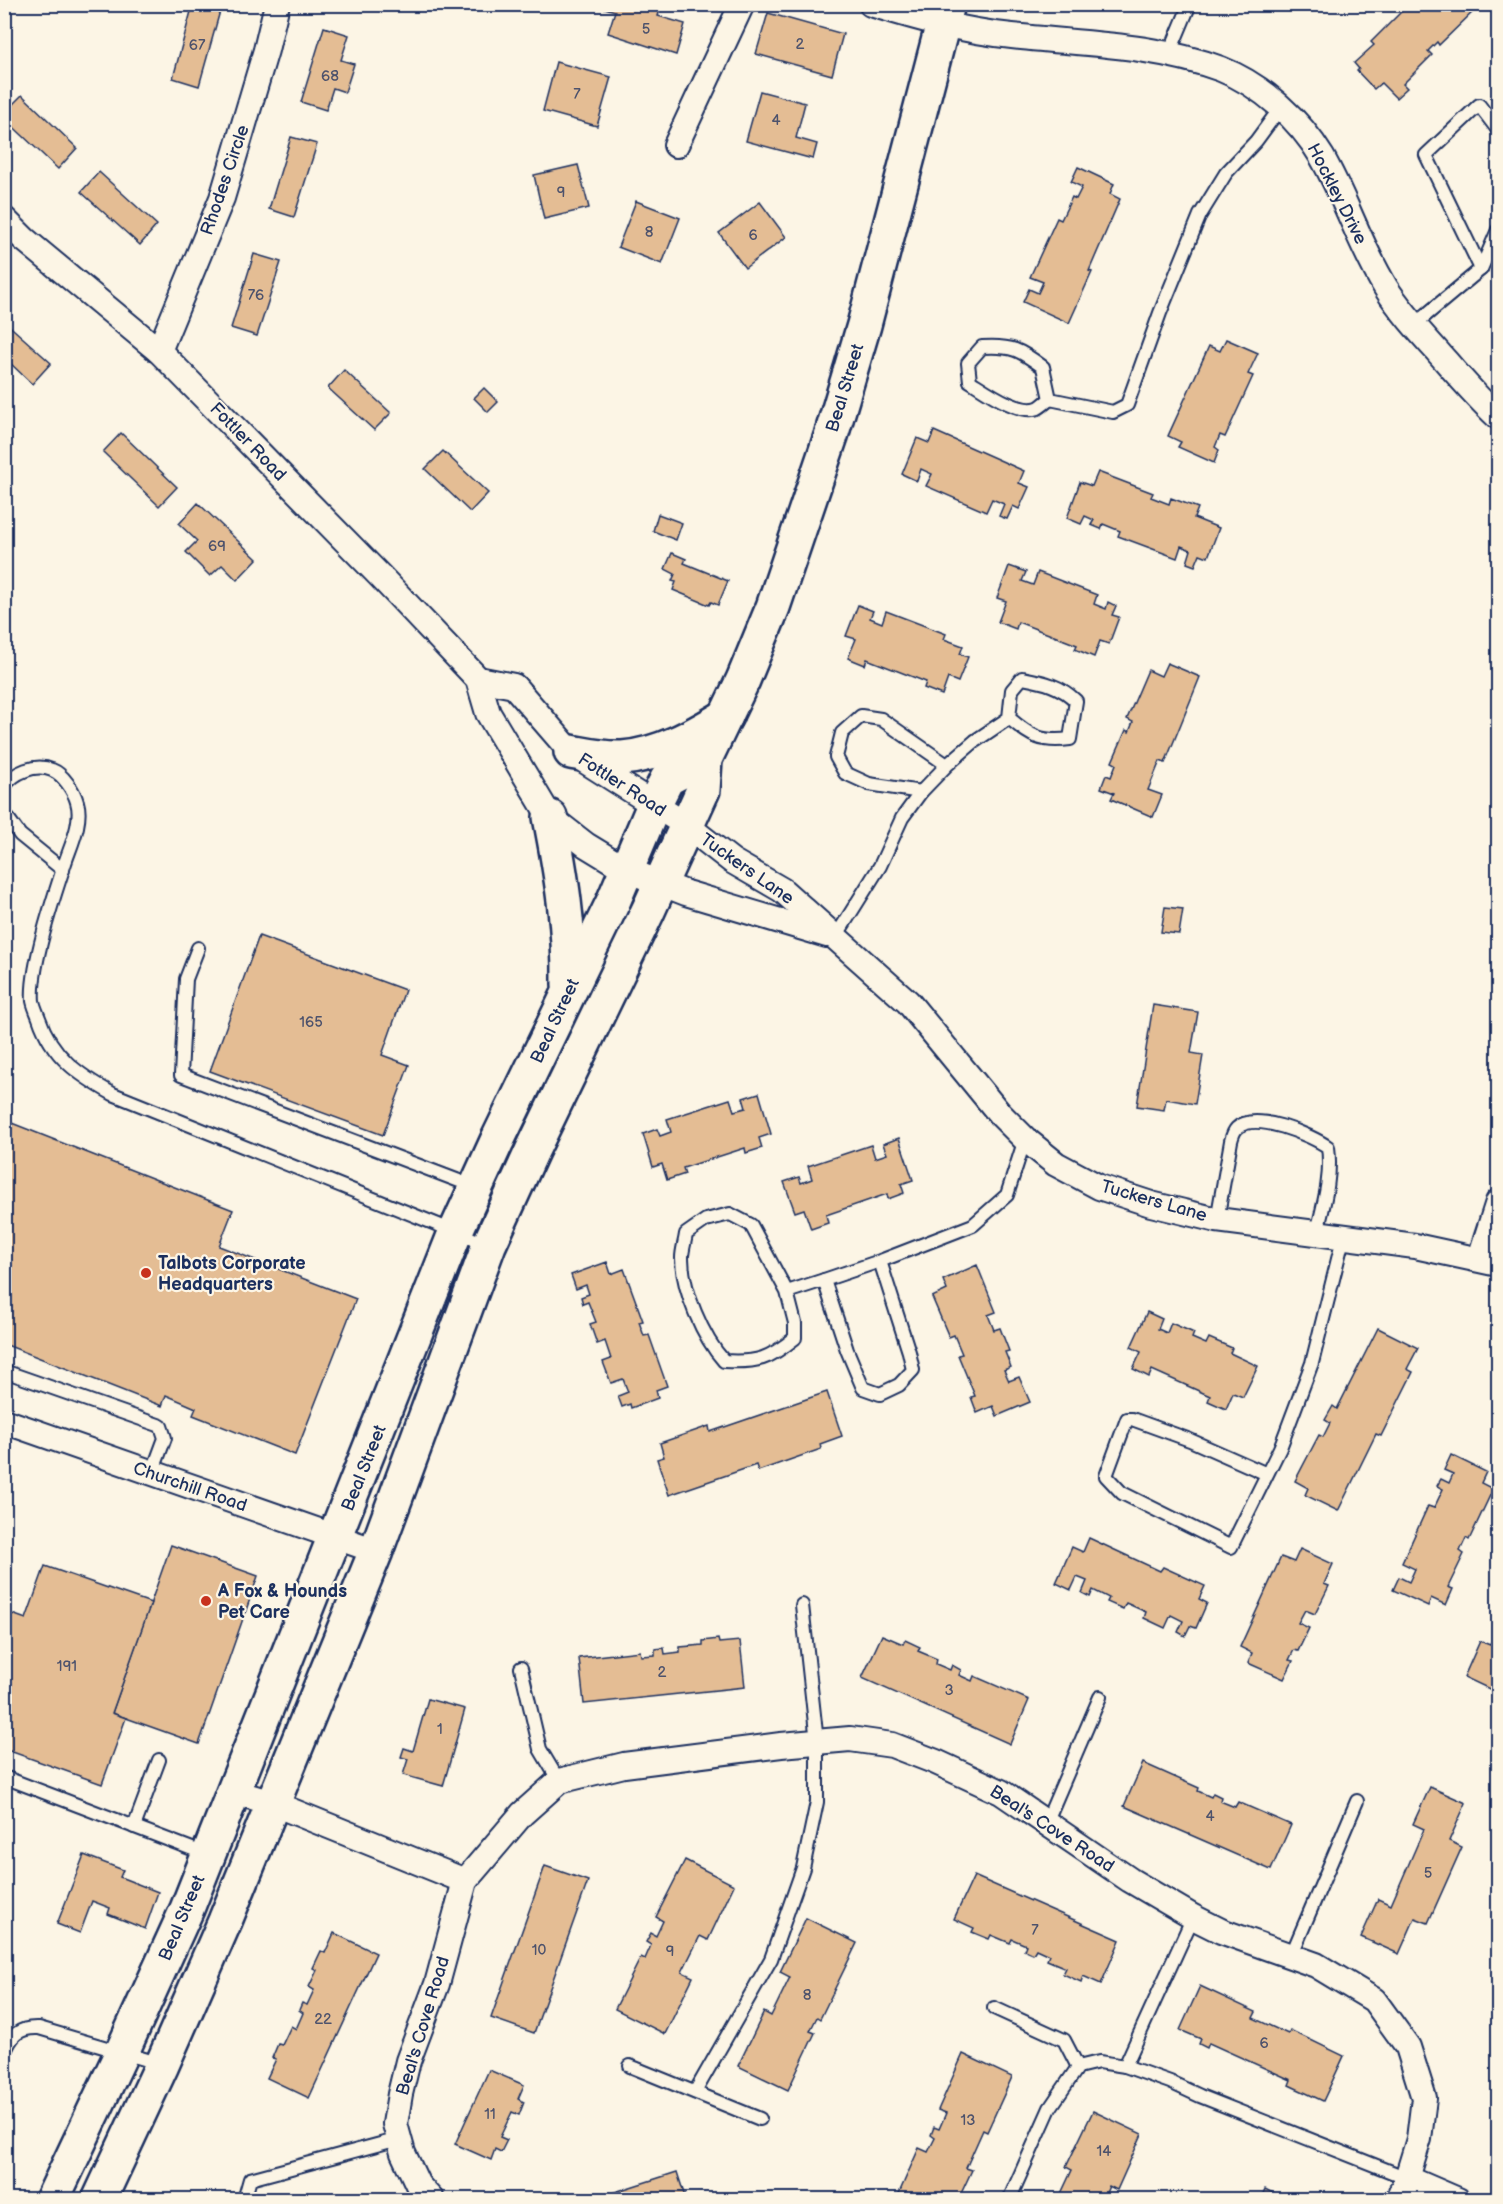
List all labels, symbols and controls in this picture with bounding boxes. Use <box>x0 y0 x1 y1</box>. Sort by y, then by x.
house number: 5 <box>642 20 650 39</box>
house number: 2 <box>796 35 805 54</box>
house number: 67 <box>189 36 206 55</box>
house number: 68 <box>321 67 339 86</box>
house number: 7 <box>573 85 581 104</box>
house number: 4 <box>771 111 781 130</box>
street label: Rhodes Circle <box>196 122 254 238</box>
street label: Hockley Drive <box>1303 140 1372 248</box>
house number: 9 <box>557 183 565 202</box>
house number: 8 <box>645 223 654 242</box>
house number: 6 <box>748 226 758 245</box>
house number: 76 <box>248 286 264 305</box>
street label: Beal Street <box>822 341 869 435</box>
street label: Fottler Road <box>205 398 291 486</box>
house number: 69 <box>208 537 226 556</box>
street label: Fottler Road <box>574 749 670 821</box>
street label: Tuckers Lane <box>696 829 798 909</box>
street label: Beal Street <box>526 975 584 1067</box>
house number: 165 <box>299 1013 323 1032</box>
street label: Tuckers Lane <box>1099 1176 1210 1226</box>
place label: Talbots Corporate Headquarters <box>158 1253 306 1295</box>
marker: Talbots Corporate Headquarters <box>139 1266 153 1280</box>
street label: Beal Street <box>337 1421 391 1514</box>
street label: Churchill Road <box>130 1458 250 1516</box>
place label: A Fox & Hounds Pet Care <box>217 1581 347 1623</box>
marker: A Fox & Hounds Pet Care <box>199 1594 213 1608</box>
house number: 191 <box>57 1657 77 1676</box>
house number: 2 <box>658 1663 667 1682</box>
house number: 3 <box>944 1681 954 1700</box>
house number: 1 <box>437 1720 443 1739</box>
street label: Beal's Cove Road <box>986 1781 1118 1877</box>
house number: 4 <box>1205 1807 1215 1826</box>
house number: 5 <box>1424 1864 1432 1883</box>
street label: Beal Street <box>155 1872 210 1964</box>
house number: 7 <box>1031 1921 1039 1940</box>
house number: 10 <box>532 1941 546 1960</box>
house number: 9 <box>666 1942 674 1961</box>
street label: Beal's Cove Road <box>392 1954 454 2098</box>
house number: 8 <box>803 1986 812 2005</box>
house number: 22 <box>314 2010 332 2029</box>
house number: 6 <box>1259 2034 1269 2053</box>
house number: 11 <box>484 2105 496 2124</box>
house number: 13 <box>960 2111 976 2130</box>
house number: 14 <box>1097 2142 1111 2161</box>

